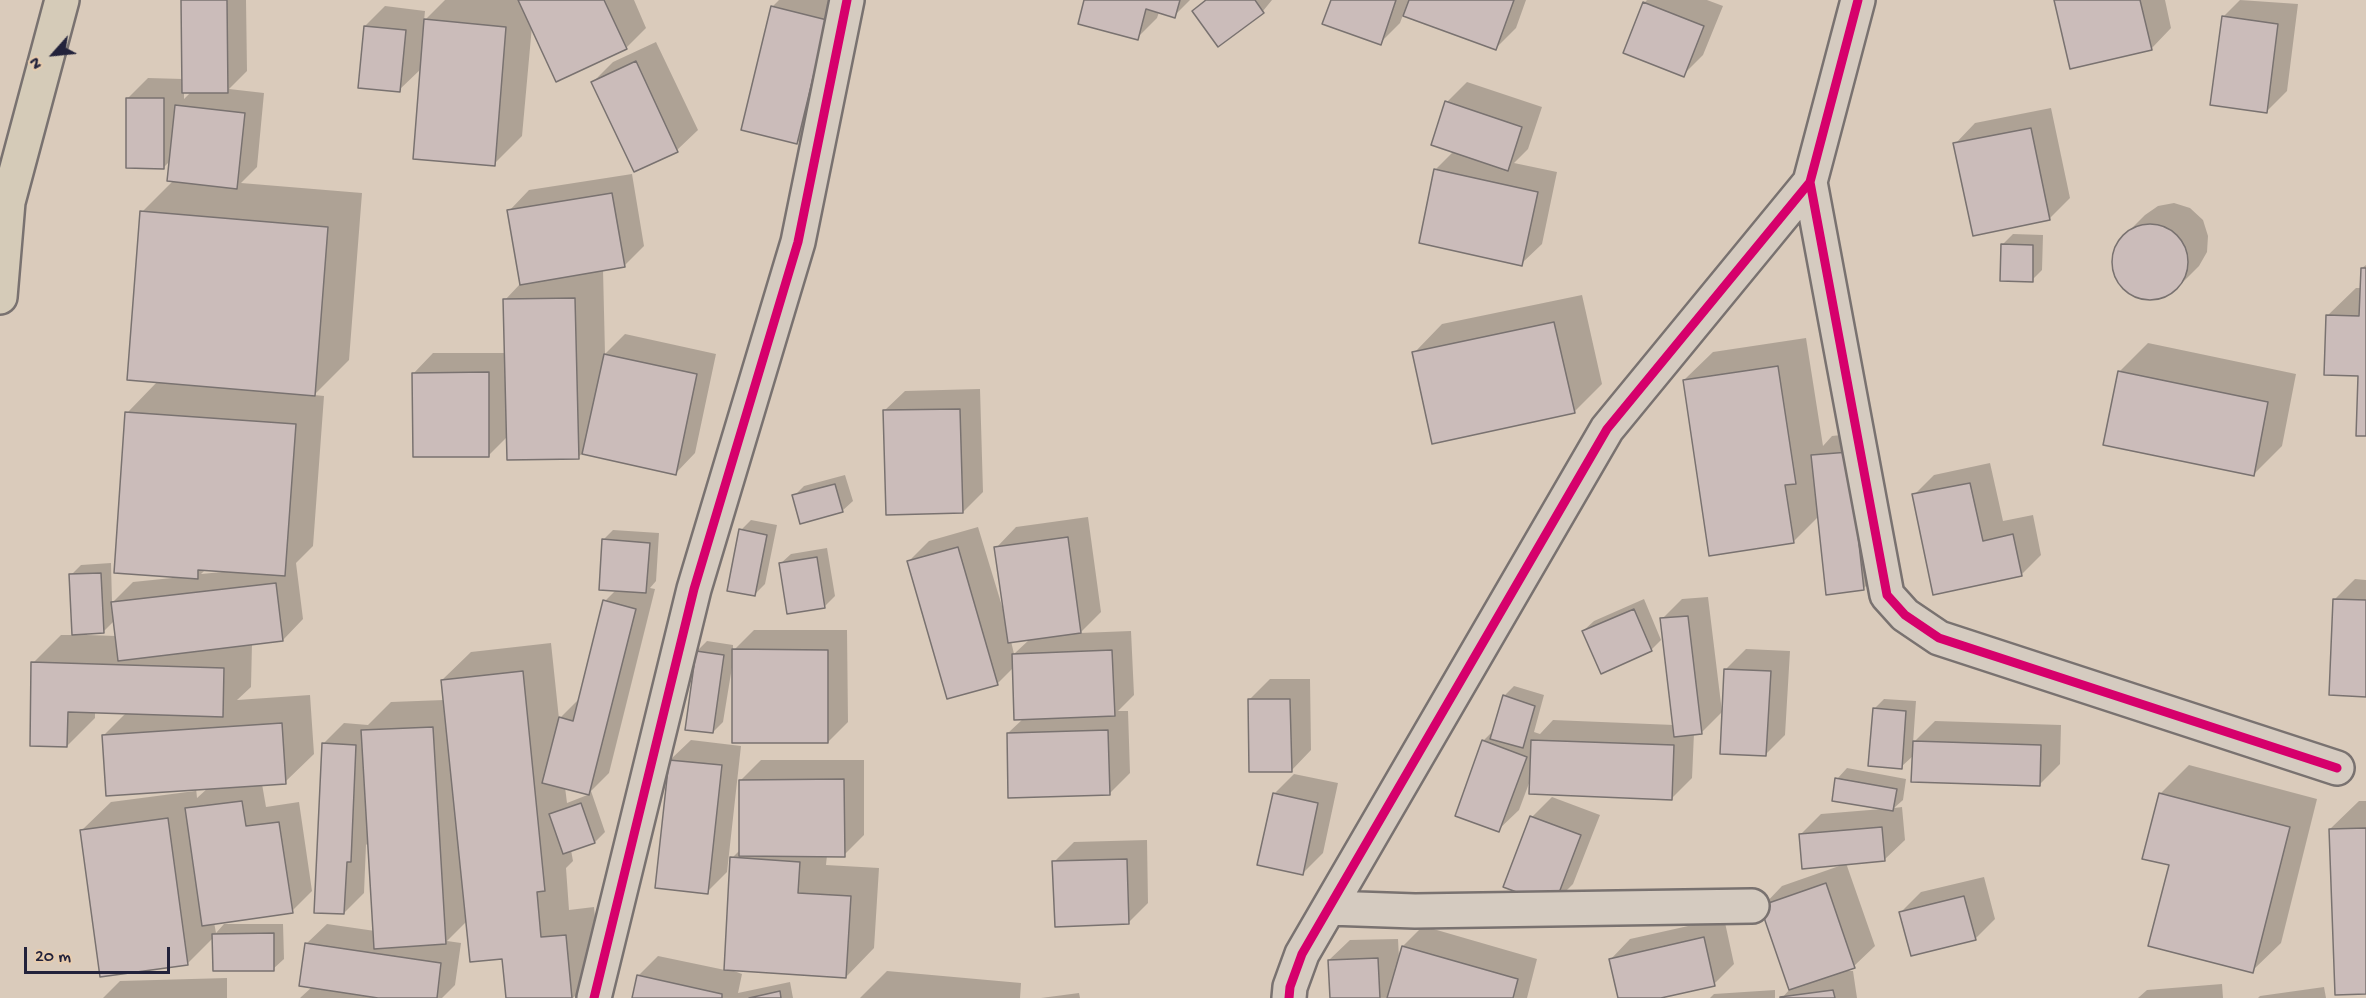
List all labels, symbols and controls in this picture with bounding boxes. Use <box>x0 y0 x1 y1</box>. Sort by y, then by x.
north arrow <box>24 24 84 84</box>
text: N <box>27 53 48 71</box>
scale bar <box>27 935 172 973</box>
text: 20 m <box>35 947 71 968</box>

